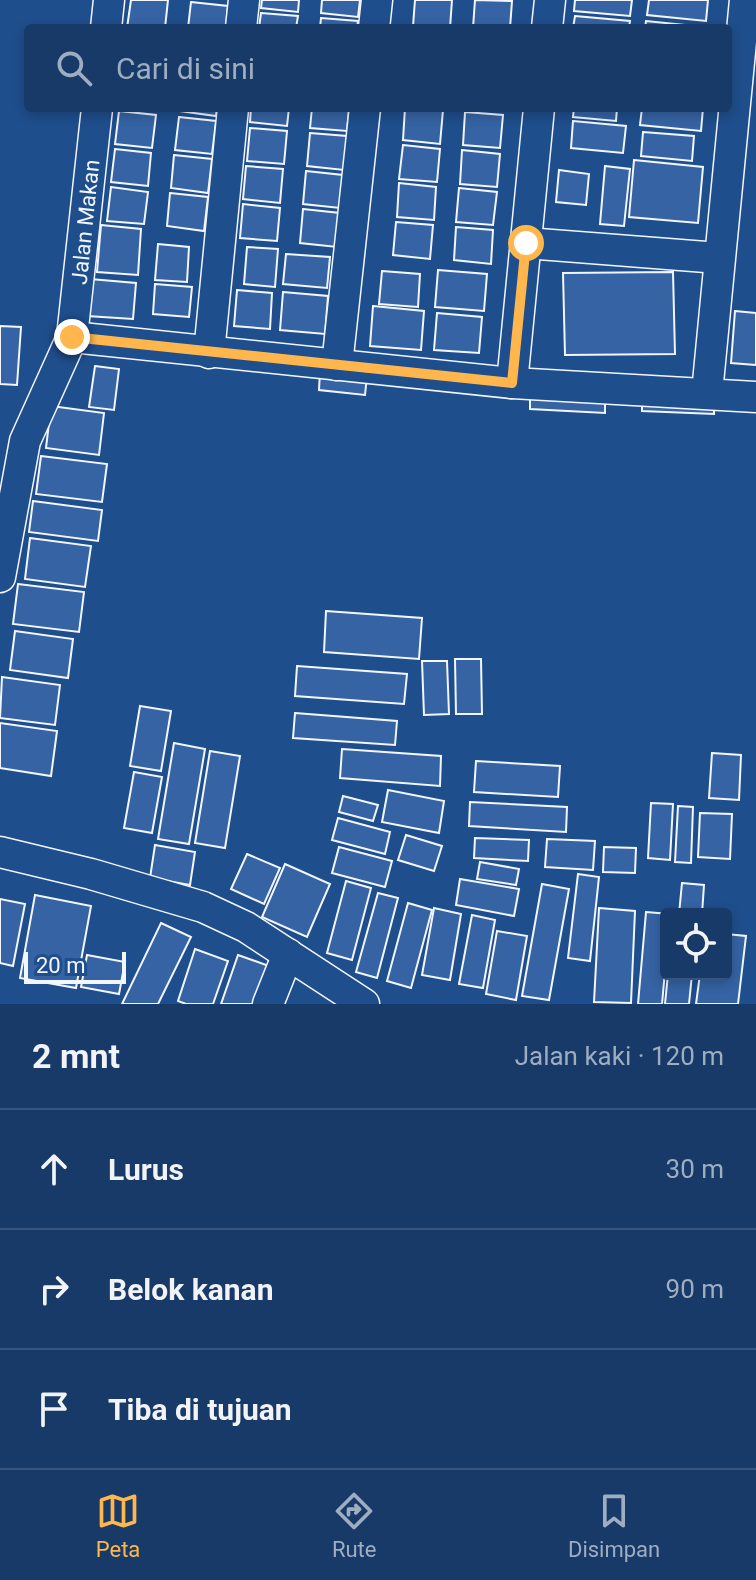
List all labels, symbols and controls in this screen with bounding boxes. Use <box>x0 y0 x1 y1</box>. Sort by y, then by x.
search box <box>24 24 732 112</box>
icon: search <box>52 46 96 90</box>
text: Cari di sini <box>116 51 255 86</box>
street label: Jalan Makan <box>67 158 104 286</box>
route start <box>508 225 544 261</box>
route end <box>54 319 90 355</box>
map controls <box>660 908 732 980</box>
button: locate <box>660 908 732 980</box>
scale bar <box>24 948 126 984</box>
text: 20 m <box>36 953 85 978</box>
text: 2 mnt <box>32 1036 120 1076</box>
text: Jalan kaki · 120 m <box>515 1041 724 1071</box>
icon: ahead <box>32 1147 76 1191</box>
text: Lurus <box>108 1152 184 1187</box>
text: 30 m <box>666 1154 724 1184</box>
icon: right <box>32 1267 76 1311</box>
text: Belok kanan <box>108 1272 273 1307</box>
text: 90 m <box>666 1274 724 1304</box>
icon: arrive <box>32 1387 76 1431</box>
text: Tiba di tujuan <box>108 1392 292 1427</box>
tab: Peta <box>96 1489 140 1562</box>
tab: Rute <box>332 1489 376 1562</box>
tab: Disimpan <box>568 1489 660 1562</box>

